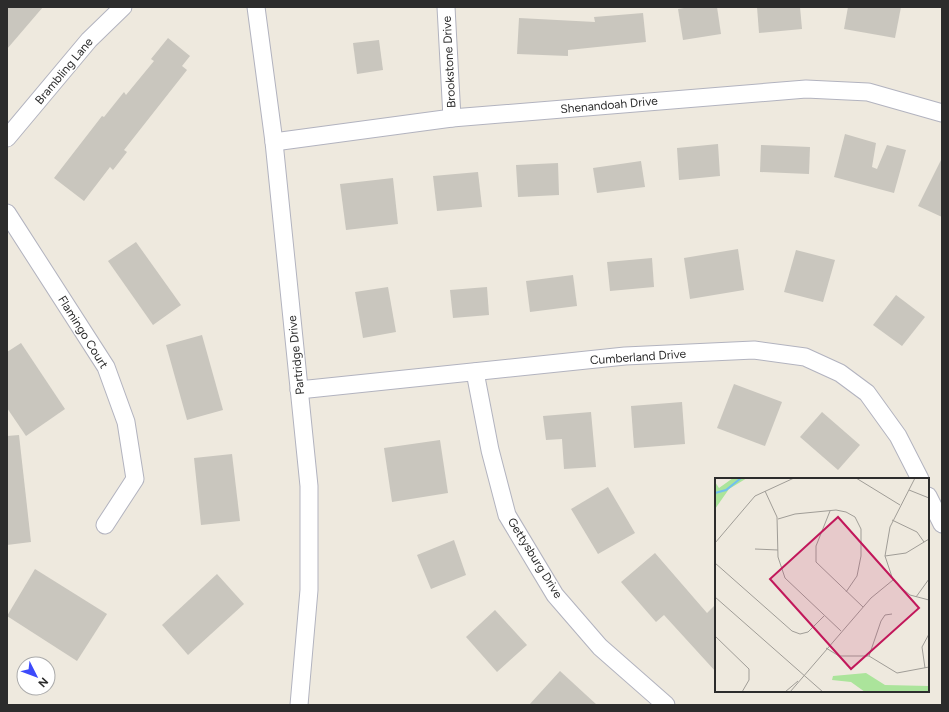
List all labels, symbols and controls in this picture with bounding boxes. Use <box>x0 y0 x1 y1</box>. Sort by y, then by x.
street label: Brookstone Drive <box>440 15 458 108</box>
street label: Brambling Lane <box>32 35 96 107</box>
street label: Shenandoah Drive <box>560 94 659 116</box>
street label: Flamingo Court <box>55 293 111 371</box>
street label: Partridge Drive <box>285 314 307 395</box>
street label: Cumberland Drive <box>589 347 687 367</box>
inset map <box>715 478 929 692</box>
street label: Gettysburg Drive <box>505 515 566 601</box>
north arrow <box>16 656 56 696</box>
text: N <box>35 675 51 690</box>

